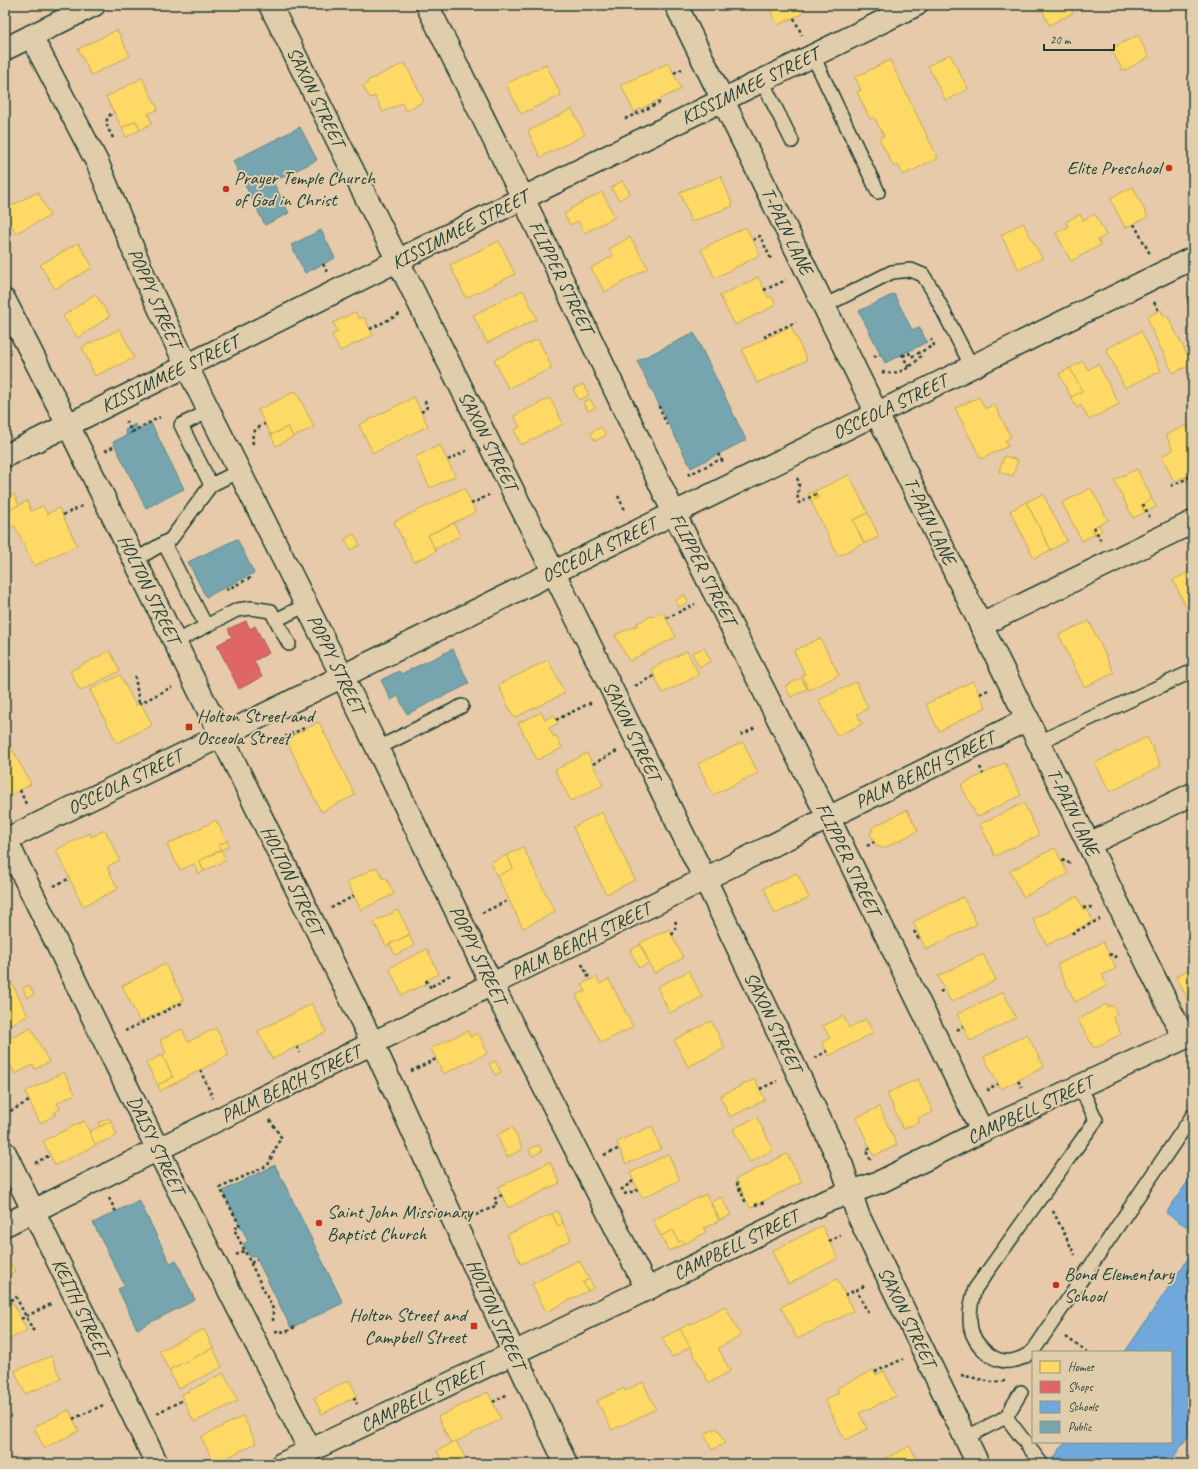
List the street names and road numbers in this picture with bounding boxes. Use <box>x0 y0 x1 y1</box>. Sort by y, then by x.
street label: KISSIMMEE STREET <box>677 40 828 130</box>
street label: SAXON STREET <box>281 43 352 155</box>
street label: KISSIMMEE STREET <box>387 183 537 275</box>
street label: T-PAIN LANE <box>756 183 820 281</box>
street label: FLIPPER STREET <box>523 217 601 342</box>
street label: POPPY STREET <box>122 245 190 356</box>
street label: KISSIMMEE STREET <box>97 328 248 418</box>
street label: OSCEOLA STREET <box>829 367 955 445</box>
street label: SAXON STREET <box>453 387 525 499</box>
street label: T-PAIN LANE <box>899 473 963 571</box>
street label: FLIPPER STREET <box>665 509 744 634</box>
street label: OSCEOLA STREET <box>538 510 664 588</box>
street label: HOLTON STREET <box>112 531 188 652</box>
street label: POPPY STREET <box>302 611 372 722</box>
street label: SAXON STREET <box>597 677 668 789</box>
street label: PALM BEACH STREET <box>851 724 1003 814</box>
street label: OSCEOLA STREET <box>64 742 190 820</box>
street label: T-PAIN LANE <box>1042 764 1106 862</box>
street label: FLIPPER STREET <box>810 799 888 924</box>
street label: HOLTON STREET <box>255 822 331 943</box>
street label: PALM BEACH STREET <box>507 895 659 985</box>
street label: POPPY STREET <box>444 902 514 1013</box>
street label: SAXON STREET <box>738 968 809 1080</box>
street label: PALM BEACH STREET <box>217 1038 369 1128</box>
street label: CAMPBELL STREET <box>963 1069 1101 1150</box>
street label: DAISY STREET <box>122 1092 192 1202</box>
street label: CAMPBELL STREET <box>669 1202 806 1286</box>
street label: KEITH STREET <box>47 1255 117 1365</box>
street label: HOLTON STREET <box>461 1255 533 1377</box>
street label: SAXON STREET <box>872 1263 943 1375</box>
street label: CAMPBELL STREET <box>356 1354 493 1438</box>

